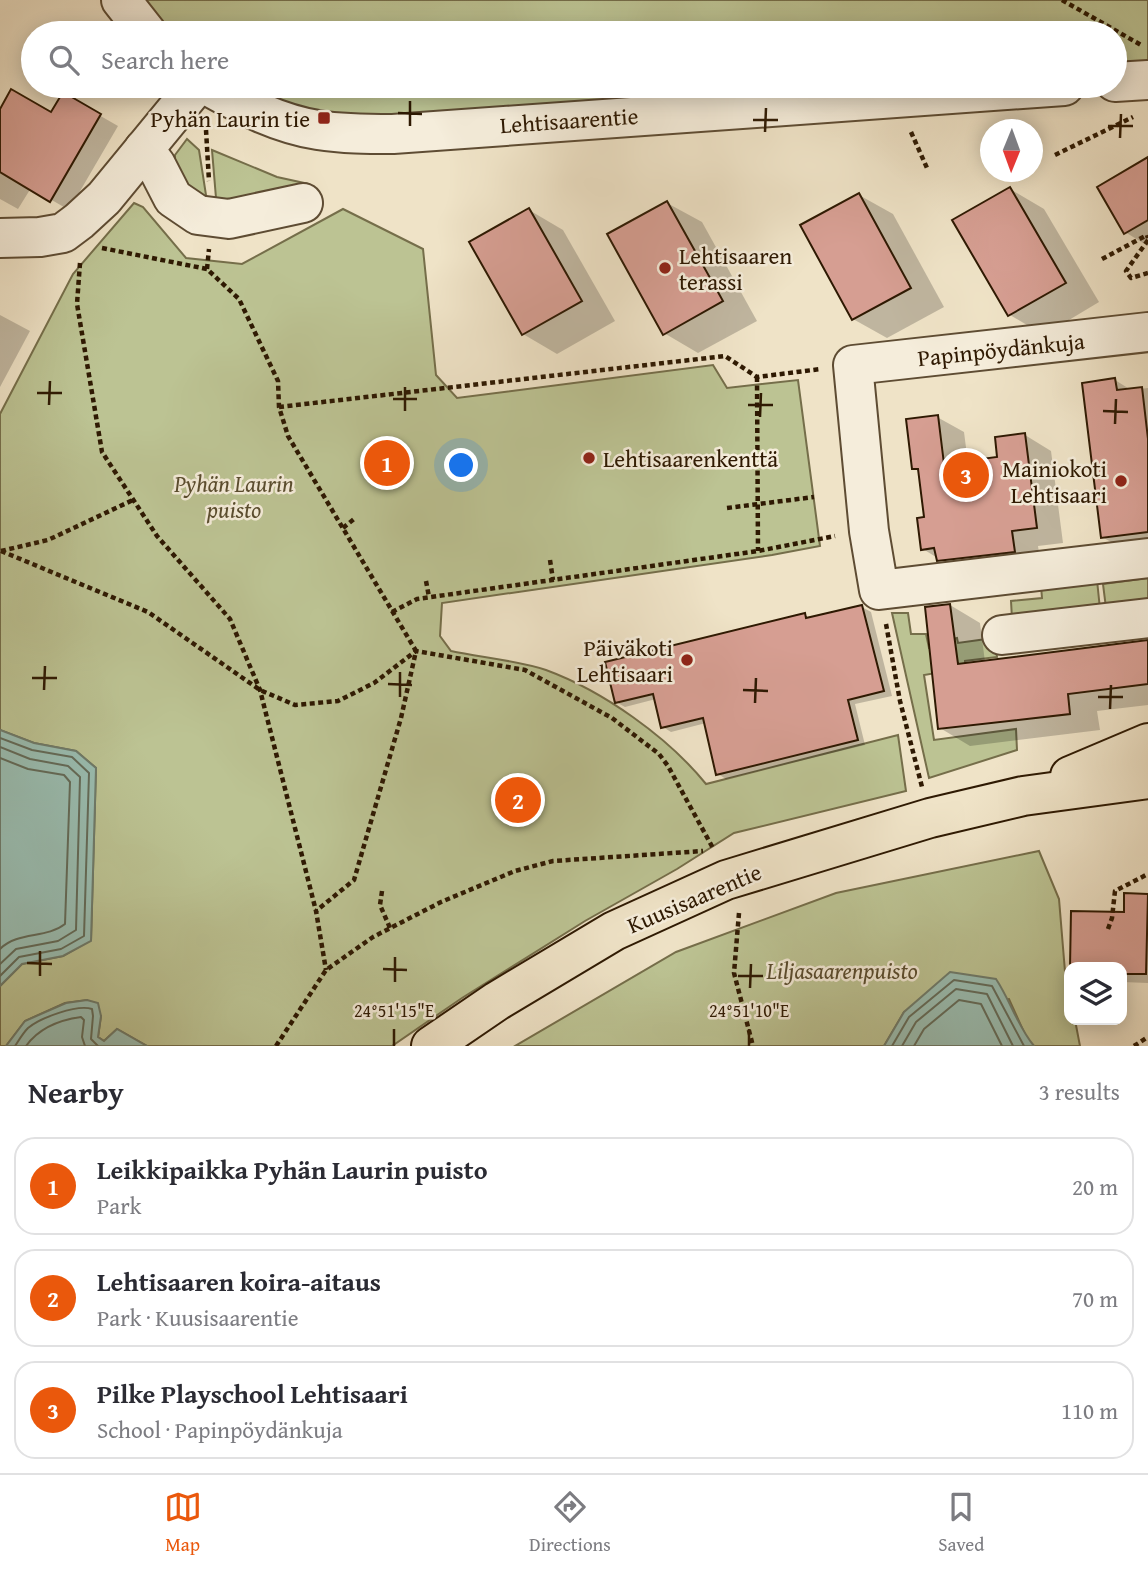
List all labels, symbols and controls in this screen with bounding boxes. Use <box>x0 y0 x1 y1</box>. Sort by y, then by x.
search box <box>21 21 1127 98</box>
text: Search here <box>101 40 229 79</box>
icon: search <box>45 41 83 79</box>
street label: Lehtisaarentie <box>499 99 639 141</box>
place label: Pyhän Laurin tie <box>151 102 310 135</box>
marker: Pyhän Laurin tie <box>316 110 332 126</box>
north arrow <box>980 119 1043 182</box>
place label: Lehtisaaren terassi <box>679 239 792 298</box>
marker: Lehtisaaren terassi <box>657 260 673 276</box>
street label: Papinpöydänkuja <box>916 324 1086 374</box>
pin: 1 <box>364 437 410 489</box>
place label: Lehtisaarenkenttä <box>603 442 778 475</box>
your location <box>444 448 478 482</box>
pin: 3 <box>943 449 989 501</box>
marker: Lehtisaarenkenttä <box>581 450 597 466</box>
place label: Mainiokoti Lehtisaari <box>1002 452 1107 511</box>
park label: Pyhän Laurin puisto <box>173 467 294 526</box>
marker: Mainiokoti Lehtisaari <box>1113 473 1129 489</box>
place label: Päiväkoti Lehtisaari <box>577 631 673 690</box>
marker: Päiväkoti Lehtisaari <box>679 652 695 668</box>
pin: 2 <box>495 774 541 826</box>
street label: Kuusisaarentie <box>622 855 766 941</box>
park label: Liljasaarenpuisto <box>765 954 918 987</box>
map controls <box>1064 962 1127 1025</box>
button: layers <box>1064 962 1127 1025</box>
text: 24°51'15"E <box>354 997 434 1024</box>
text: 24°51'10"E <box>709 997 789 1024</box>
text: Nearby <box>28 1070 124 1114</box>
text: 3 results <box>1039 1075 1120 1108</box>
text: Leikkipaikka Pyhän Laurin puisto <box>97 1150 487 1189</box>
text: 1 <box>47 1170 59 1203</box>
text: 20 m <box>1072 1170 1118 1203</box>
text: Park <box>97 1189 141 1222</box>
text: Lehtisaaren koira-aitaus <box>97 1262 381 1301</box>
text: 2 <box>47 1282 59 1315</box>
text: 70 m <box>1072 1282 1118 1315</box>
text: Park · Kuusisaarentie <box>97 1301 299 1334</box>
text: Pilke Playschool Lehtisaari <box>97 1374 408 1413</box>
text: 3 <box>47 1394 59 1427</box>
text: 110 m <box>1061 1394 1118 1427</box>
text: School · Papinpöydänkuja <box>97 1413 343 1446</box>
tab: Map <box>164 1488 202 1558</box>
tab: Directions <box>529 1488 611 1558</box>
tab: Saved <box>938 1488 984 1558</box>

